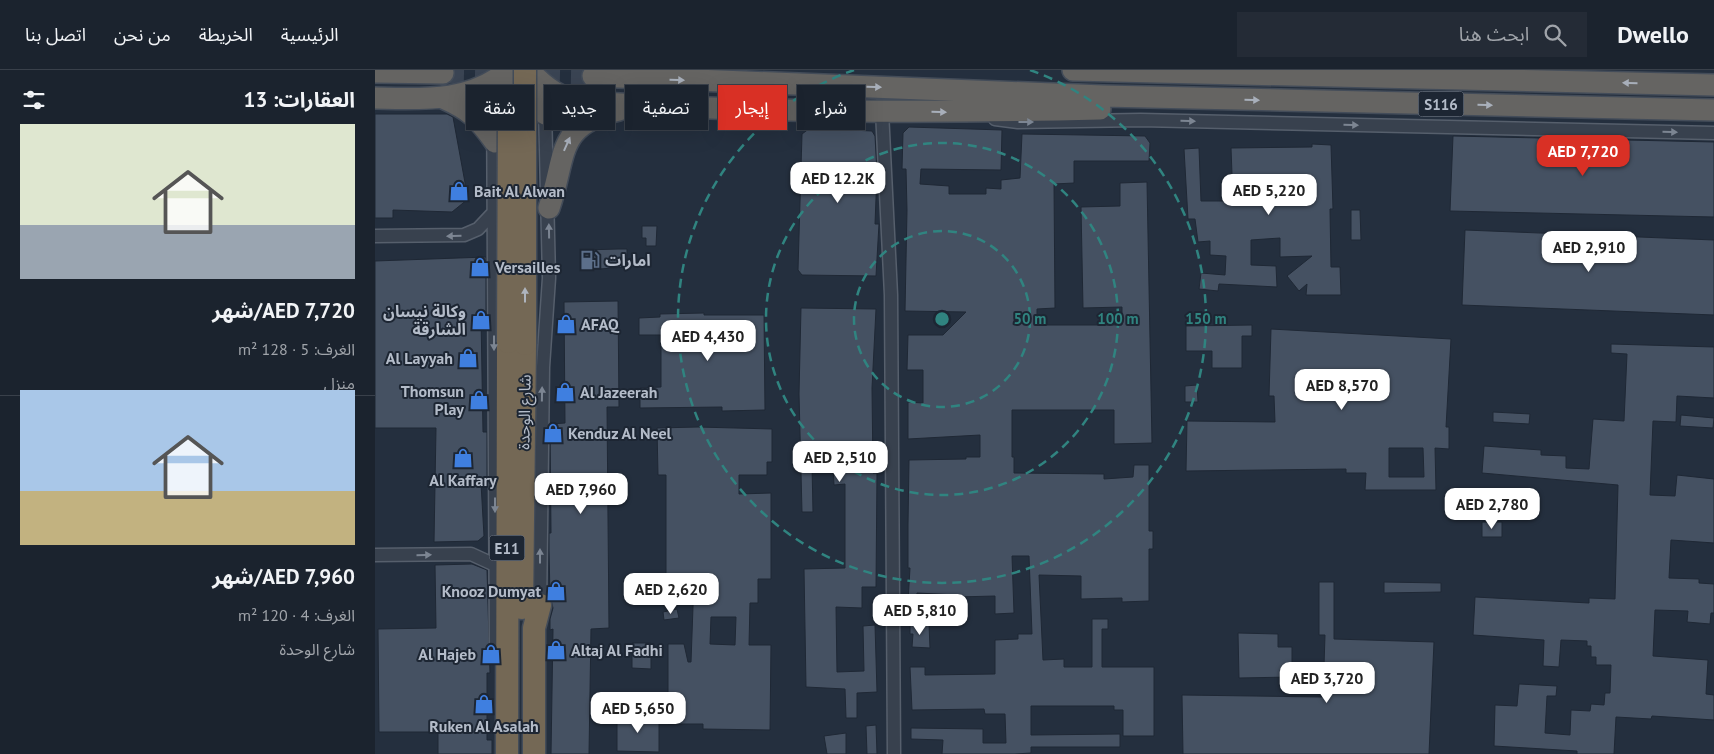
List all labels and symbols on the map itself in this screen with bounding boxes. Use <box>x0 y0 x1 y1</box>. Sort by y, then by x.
one-way arrow <box>669 76 685 84</box>
one-way arrow <box>1622 78 1638 86</box>
one-way arrow <box>866 84 882 92</box>
road number: S116 <box>1419 92 1463 116</box>
one-way arrow <box>1244 96 1260 104</box>
one-way arrow <box>1477 101 1493 109</box>
one-way arrow <box>932 108 948 116</box>
one-way arrow <box>1018 118 1034 126</box>
one-way arrow <box>1180 118 1196 126</box>
one-way arrow <box>1343 121 1359 129</box>
one-way arrow <box>1663 128 1679 136</box>
pin: AED 7,720 <box>1526 134 1640 177</box>
one-way arrow <box>564 137 572 151</box>
pin: AED 12.2K <box>781 162 895 204</box>
pin: AED 5,220 <box>1212 174 1326 216</box>
shop icon: Bait Al Alwan <box>448 180 470 202</box>
place label: Bait Al Alwan <box>474 181 565 201</box>
one-way arrow <box>545 223 553 239</box>
pin: AED 2,910 <box>1532 230 1646 273</box>
one-way arrow <box>446 232 462 240</box>
fuel station icon: امارات <box>579 249 601 271</box>
place label: امارات <box>605 250 651 270</box>
shop icon: Versailles <box>469 256 491 278</box>
place label: Versailles <box>494 257 561 277</box>
one-way arrow <box>521 287 529 303</box>
place label: وكالة نيسان الشارقة <box>383 301 466 339</box>
shop icon: وكالة نيسان الشارقة <box>470 309 492 331</box>
text: 50 m <box>1014 309 1046 328</box>
text: 100 m <box>1097 309 1139 328</box>
text: 150 m <box>1185 309 1227 328</box>
centre of rings <box>933 310 951 328</box>
shop icon: AFAQ <box>555 313 577 335</box>
place label: AFAQ <box>581 314 620 334</box>
pin: AED 4,430 <box>651 320 765 362</box>
one-way arrow <box>490 335 498 351</box>
shop icon: Al Layyah <box>457 347 479 369</box>
place label: Al Layyah <box>386 348 453 368</box>
pin: AED 8,570 <box>1285 368 1399 411</box>
street label: شارع الوحدة <box>513 374 538 450</box>
place label: Thomsun Play <box>401 381 464 419</box>
shop icon: Al Jazeerah <box>554 381 576 403</box>
place label: Al Jazeerah <box>580 382 657 402</box>
one-way arrow <box>539 385 547 401</box>
shop icon: Thomsun Play <box>468 389 490 411</box>
shop icon: Kenduz Al Neel <box>542 422 564 444</box>
place label: Kenduz Al Neel <box>568 423 672 443</box>
pin: AED 2,510 <box>783 440 897 483</box>
shop icon: Al Kaffary <box>452 447 474 469</box>
place label: Al Kaffary <box>429 470 497 490</box>
pin: AED 7,960 <box>524 472 638 515</box>
pin: AED 2,780 <box>1435 488 1549 530</box>
one-way arrow <box>491 498 499 514</box>
road number: E11 <box>489 536 525 560</box>
one-way arrow <box>536 548 544 564</box>
one-way arrow <box>416 551 432 559</box>
pin: AED 2,620 <box>614 572 728 615</box>
shop icon: Knooz Dumyat <box>545 580 567 602</box>
place label: Knooz Dumyat <box>442 581 541 601</box>
pin: AED 5,810 <box>863 594 977 636</box>
shop icon: Altaj Al Fadhi <box>545 639 567 661</box>
place label: Altaj Al Fadhi <box>571 640 663 660</box>
shop icon: Al Hajeb <box>480 643 502 665</box>
place label: Al Hajeb <box>418 644 476 664</box>
pin: AED 3,720 <box>1270 662 1384 704</box>
pin: AED 5,650 <box>581 692 695 734</box>
shop icon: Ruken Al Asalah <box>473 693 495 715</box>
place label: Ruken Al Asalah <box>429 716 539 736</box>

